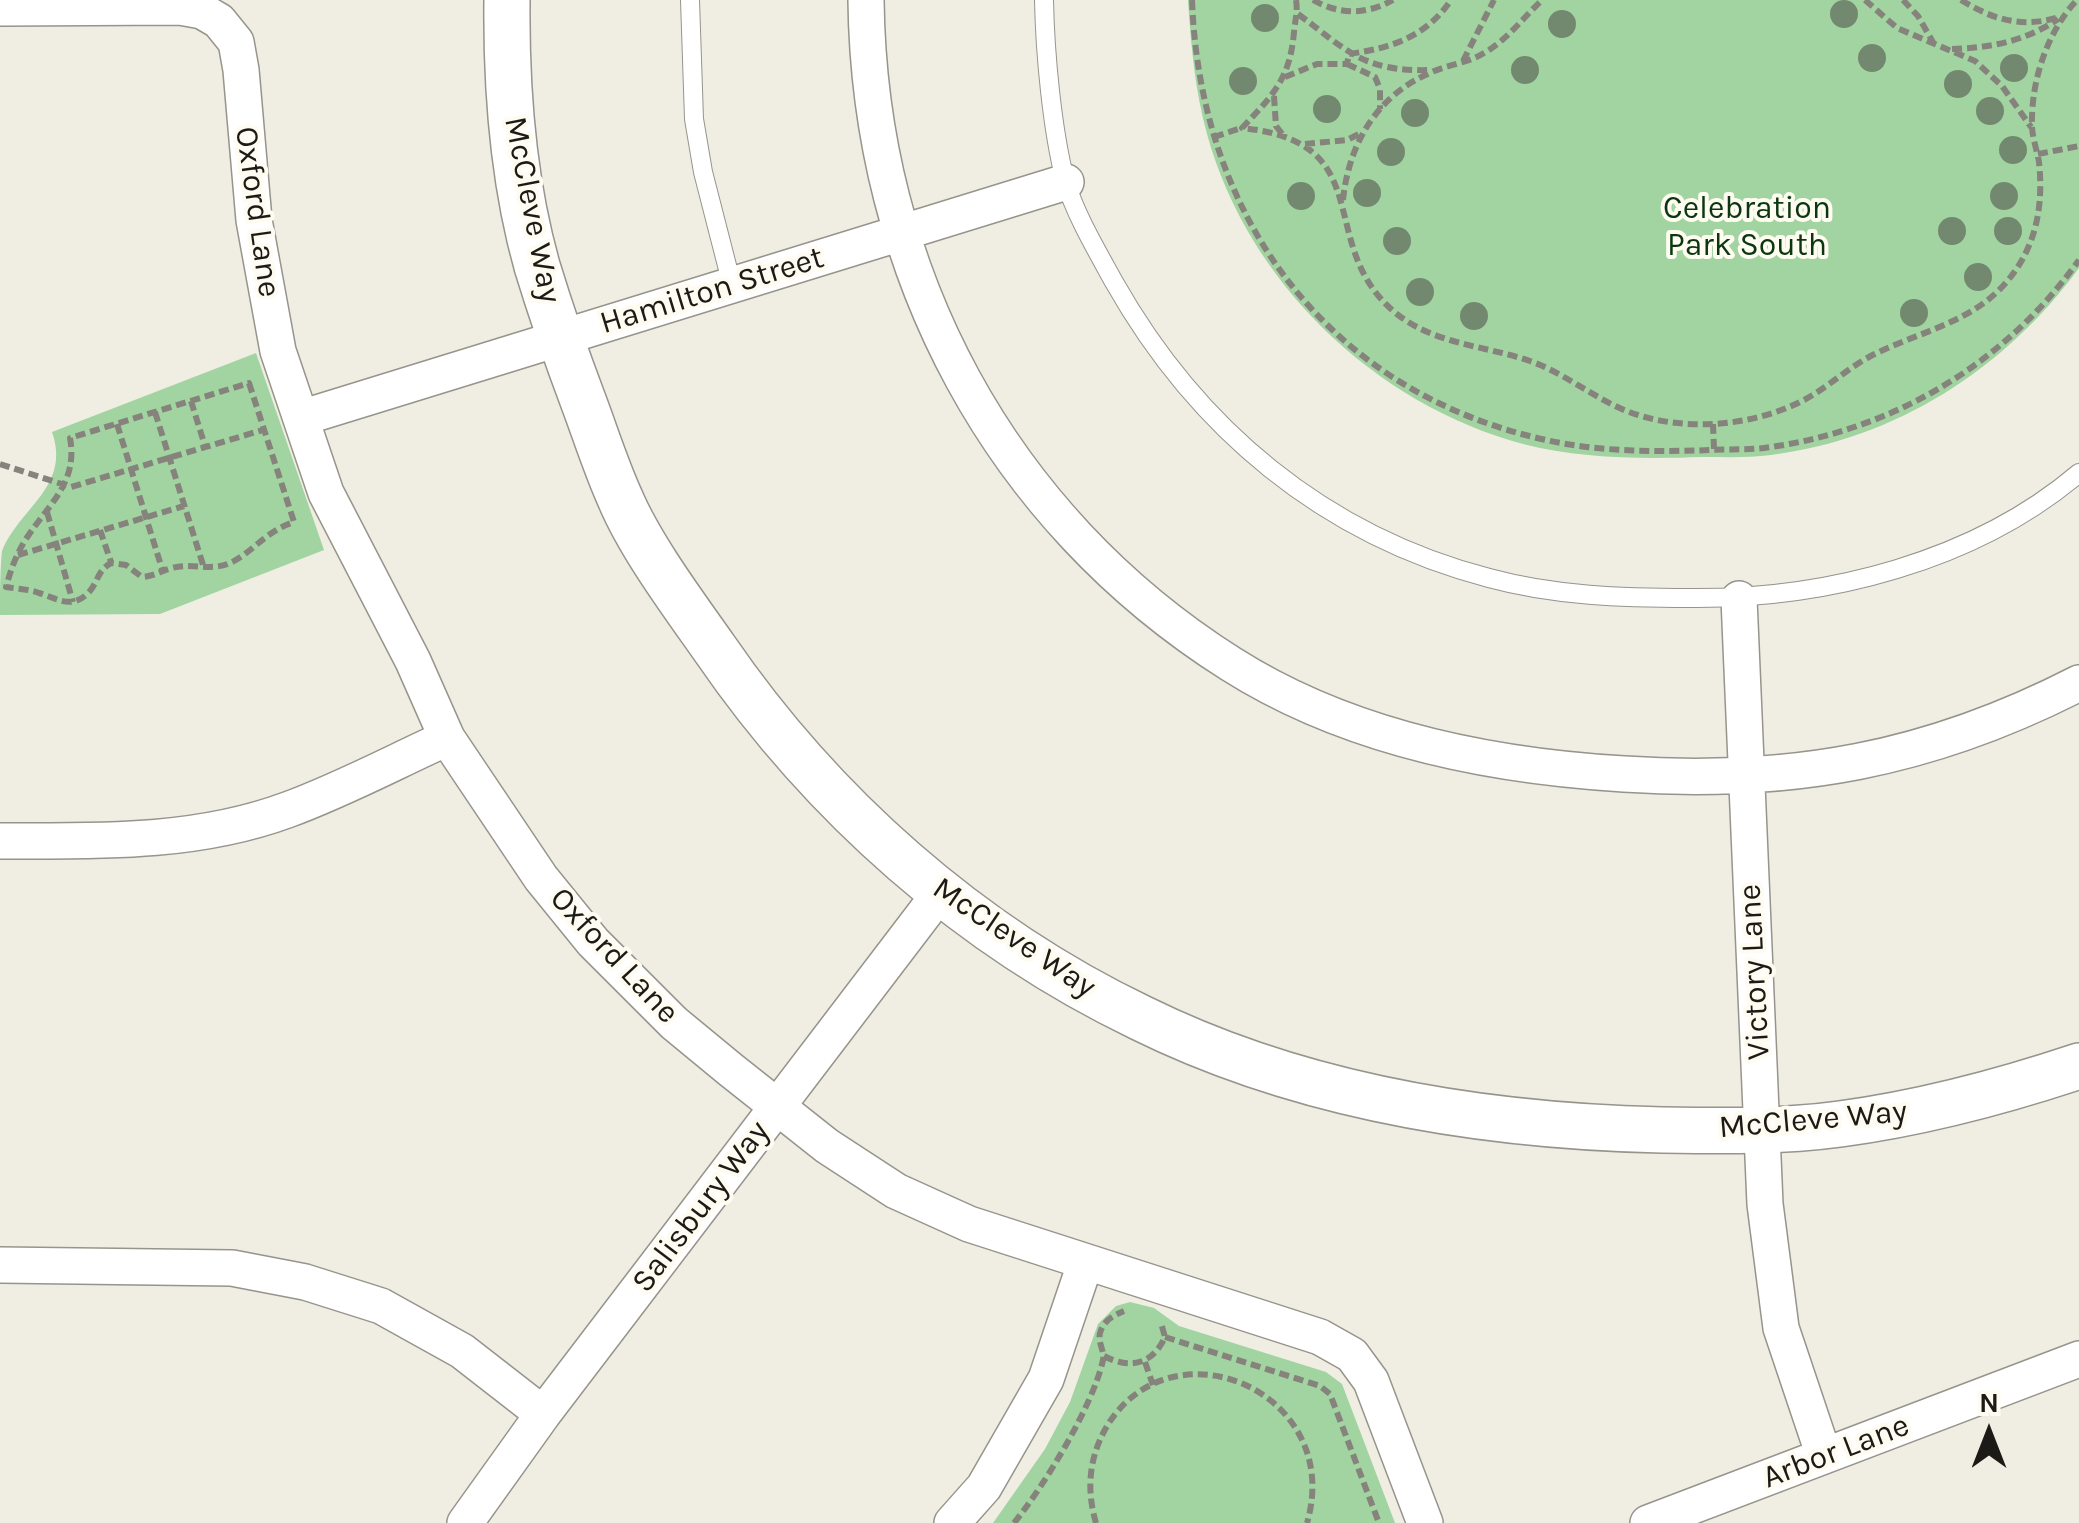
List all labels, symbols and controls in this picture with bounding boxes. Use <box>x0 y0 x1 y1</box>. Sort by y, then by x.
street label: McCleve Way <box>495 114 569 306</box>
street label: Oxford Lane <box>226 124 288 300</box>
park label: Celebration Park South <box>1663 190 1831 265</box>
street label: Hamilton Street <box>596 239 828 343</box>
street label: McCleve Way <box>925 869 1103 1007</box>
street label: Oxford Lane <box>541 880 687 1032</box>
street label: Victory Lane <box>1731 883 1779 1061</box>
street label: McCleve Way <box>1717 1093 1909 1147</box>
street label: Salisbury Way <box>624 1114 778 1300</box>
north arrow <box>1939 1383 2039 1483</box>
text: N <box>1979 1386 1999 1419</box>
street label: Arbor Lane <box>1757 1407 1915 1497</box>

